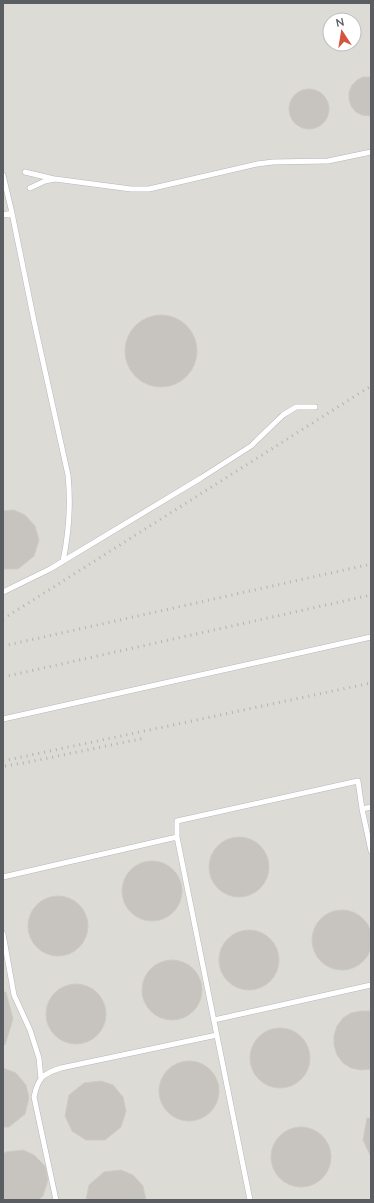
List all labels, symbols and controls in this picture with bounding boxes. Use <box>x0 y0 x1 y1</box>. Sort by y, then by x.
north arrow <box>322 12 362 52</box>
text: N <box>334 15 346 31</box>

